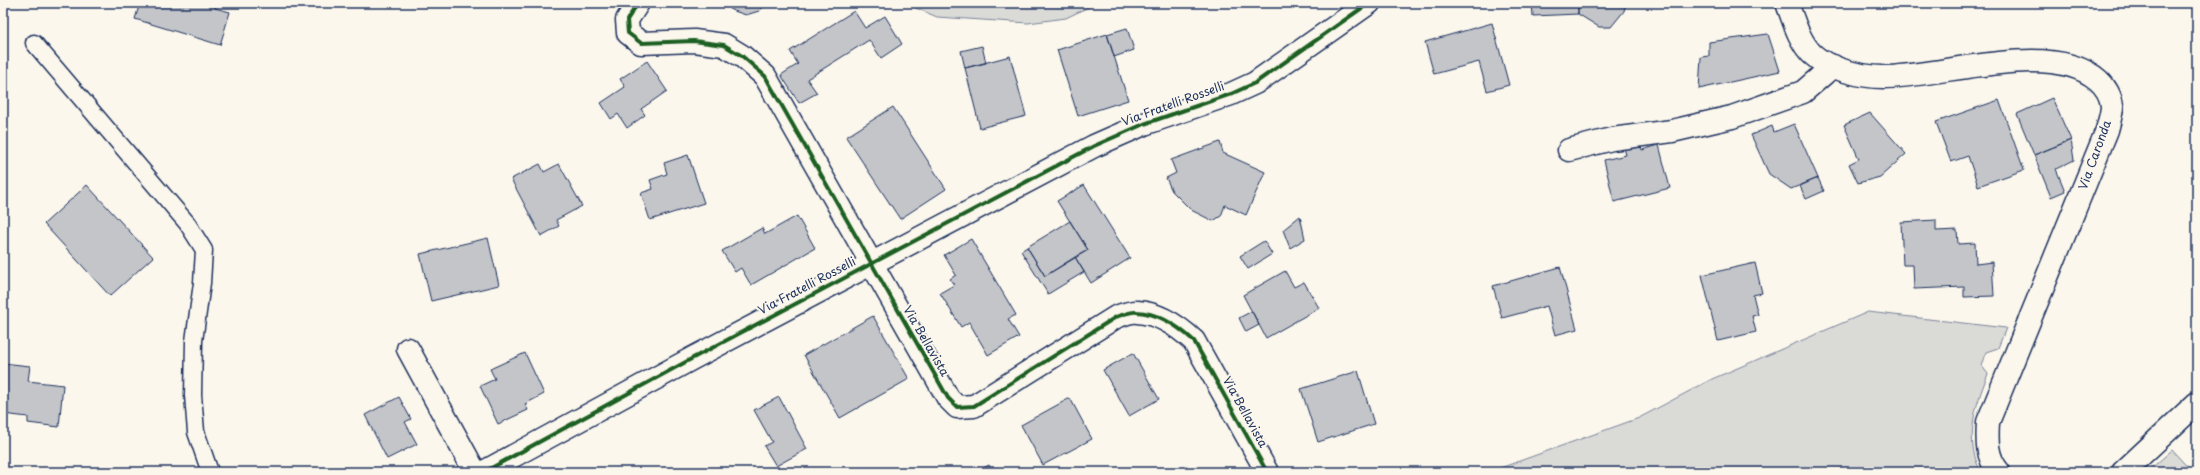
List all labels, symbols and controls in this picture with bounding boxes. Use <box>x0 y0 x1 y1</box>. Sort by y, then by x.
street label: Via Fratelli Rosselli <box>1119 76 1227 130</box>
street label: Via Caronda <box>2073 117 2115 192</box>
street label: Via Fratelli Rosselli <box>754 252 859 318</box>
street label: Via Bellavista <box>899 302 955 380</box>
street label: Via Bellavista <box>1219 373 1273 451</box>

